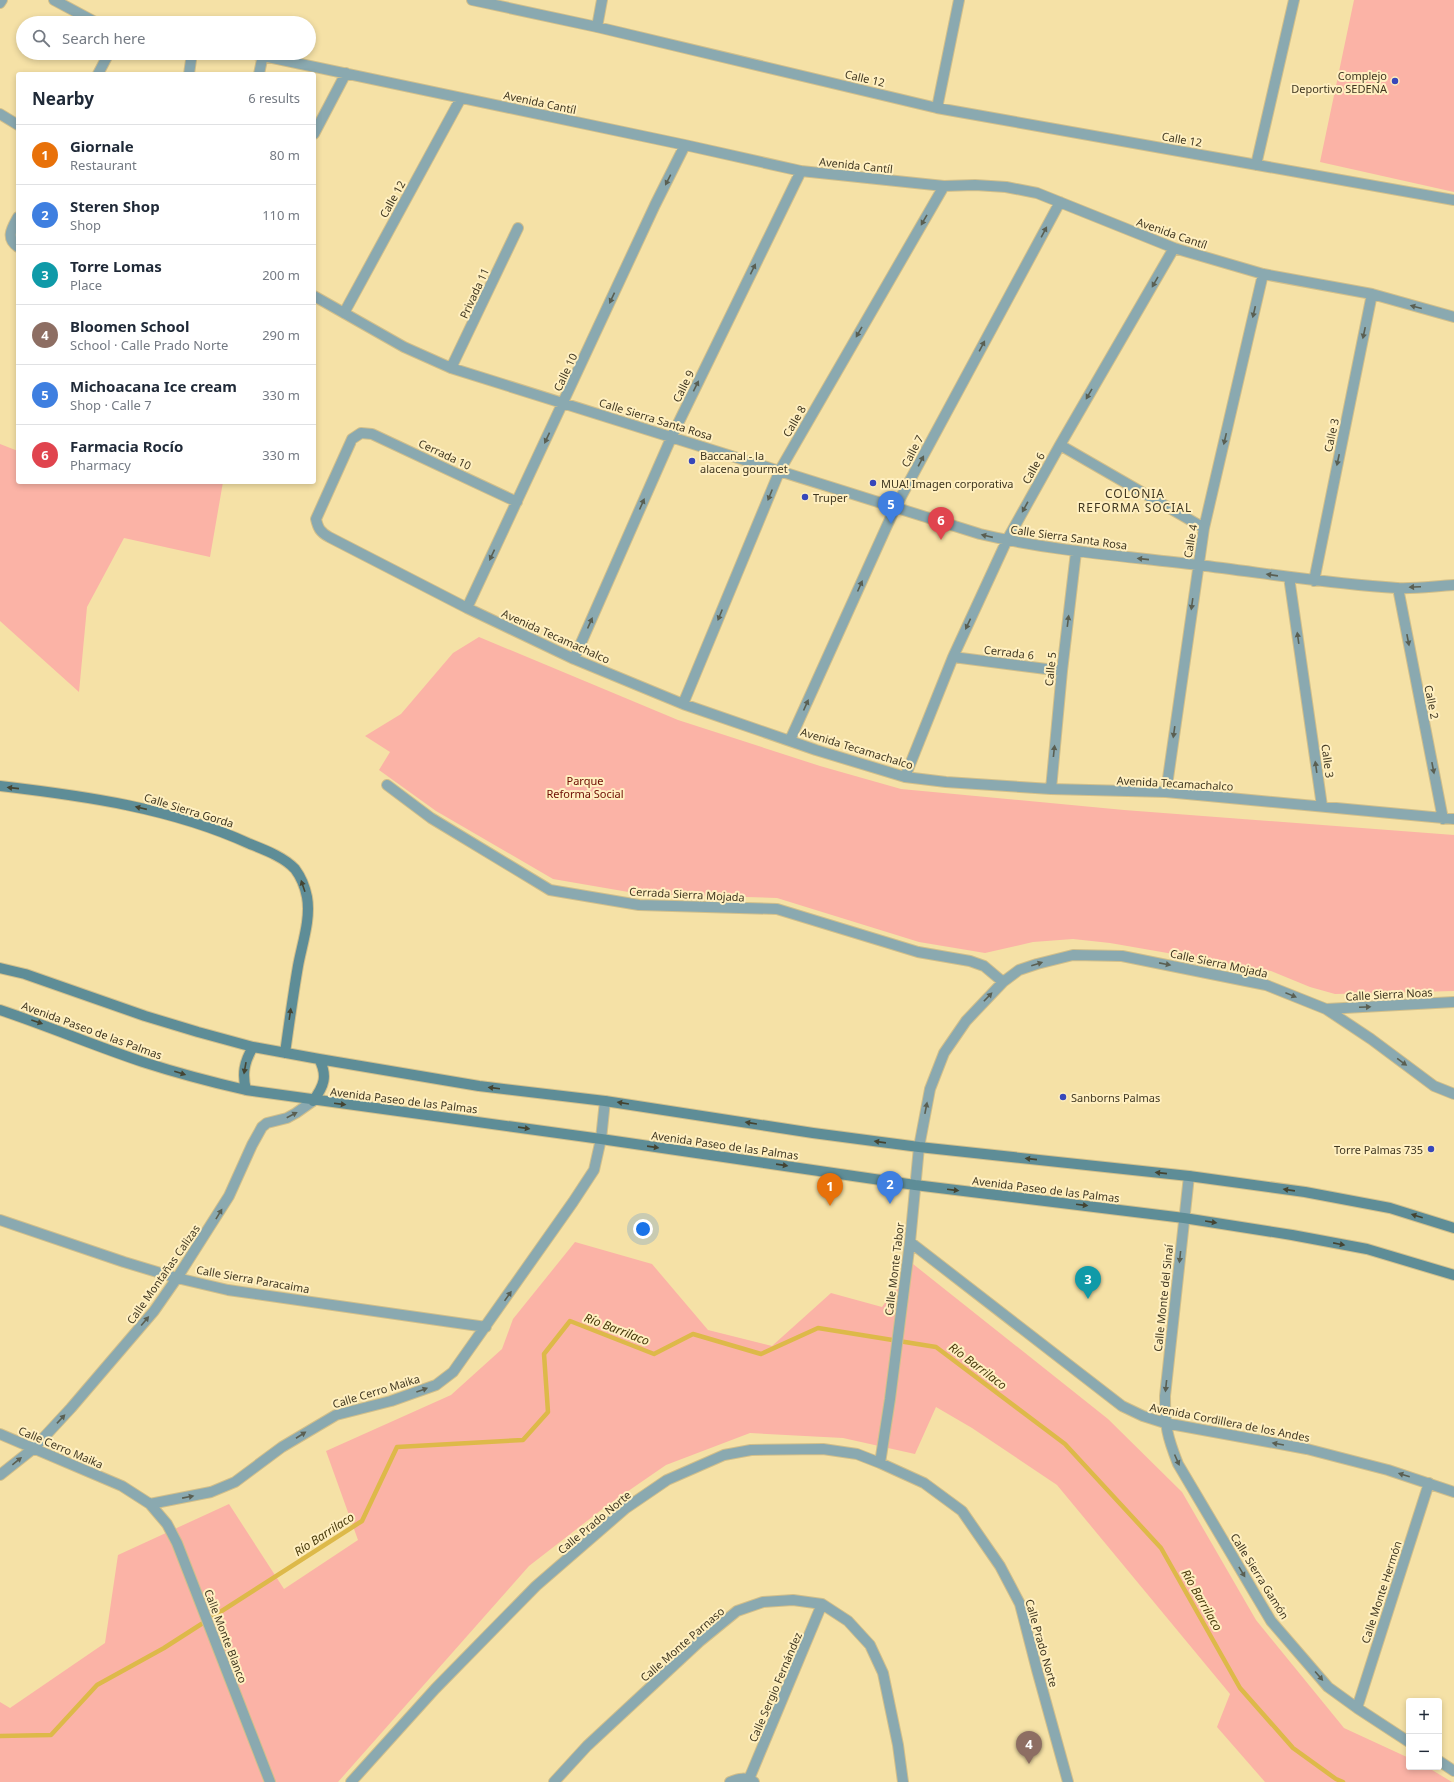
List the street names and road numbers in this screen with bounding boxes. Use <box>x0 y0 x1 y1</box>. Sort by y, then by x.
street label: Calle 12 <box>844 66 886 90</box>
street label: Avenida Cantíl <box>502 87 578 117</box>
street label: Calle 12 <box>1161 128 1203 150</box>
street label: Avenida Cantíl <box>819 154 893 176</box>
street label: Calle 12 <box>376 178 408 220</box>
street label: Avenida Cantíl <box>1135 214 1209 252</box>
street label: Privada 11 <box>456 265 492 321</box>
street label: Calle 10 <box>550 350 580 394</box>
street label: Calle 9 <box>669 367 697 405</box>
street label: Calle Sierra Santa Rosa <box>597 395 715 443</box>
street label: Calle 8 <box>779 402 809 440</box>
street label: Calle 3 <box>1320 417 1342 453</box>
street label: Calle 7 <box>897 432 927 470</box>
street label: Cerrada 10 <box>416 435 474 473</box>
street label: Calle 6 <box>1018 449 1048 487</box>
street label: Calle Sierra Santa Rosa <box>1010 521 1128 553</box>
street label: Calle 4 <box>1180 522 1200 559</box>
street label: Avenida Tecamachalco <box>500 605 613 667</box>
street label: Cerrada 6 <box>983 641 1035 663</box>
street label: Calle 5 <box>1041 651 1059 687</box>
street label: Calle 2 <box>1421 684 1443 720</box>
street label: Avenida Tecamachalco <box>799 724 915 772</box>
street label: Calle 3 <box>1318 743 1338 779</box>
street label: Avenida Tecamachalco <box>1116 772 1234 794</box>
street label: Calle Sierra Gorda <box>142 789 236 831</box>
street label: Cerrada Sierra Mojada <box>629 883 745 905</box>
street label: Calle Sierra Mojada <box>1169 945 1269 981</box>
street label: Calle Sierra Noas <box>1345 984 1433 1004</box>
street label: Avenida Paseo de las Palmas <box>20 998 164 1062</box>
street label: Avenida Paseo de las Palmas <box>329 1084 479 1116</box>
street label: Avenida Paseo de las Palmas <box>650 1127 800 1163</box>
street label: Avenida Paseo de las Palmas <box>971 1173 1121 1205</box>
street label: Calle Montañas Calizas <box>123 1221 203 1327</box>
street label: Calle Monte Tabor <box>881 1221 907 1316</box>
street label: Calle Monte del Sinaí <box>1150 1243 1176 1352</box>
street label: Calle Sierra Paracaima <box>195 1262 311 1296</box>
street label: Calle Cerro Maika <box>331 1371 421 1411</box>
street label: Avenida Cordillera de los Andes <box>1149 1399 1311 1445</box>
street label: Calle Cerro Maika <box>16 1422 106 1472</box>
street label: Calle Prado Norte <box>554 1487 634 1557</box>
street label: Calle Sierra Gamón <box>1227 1530 1293 1622</box>
street label: Calle Monte Hermón <box>1357 1539 1405 1645</box>
street label: Calle Monte Blanco <box>201 1587 251 1685</box>
street label: Calle Prado Norte <box>1022 1597 1062 1689</box>
street label: Calle Monte Parnaso <box>637 1603 727 1685</box>
street label: Calle Sergio Fernández <box>745 1630 805 1744</box>

